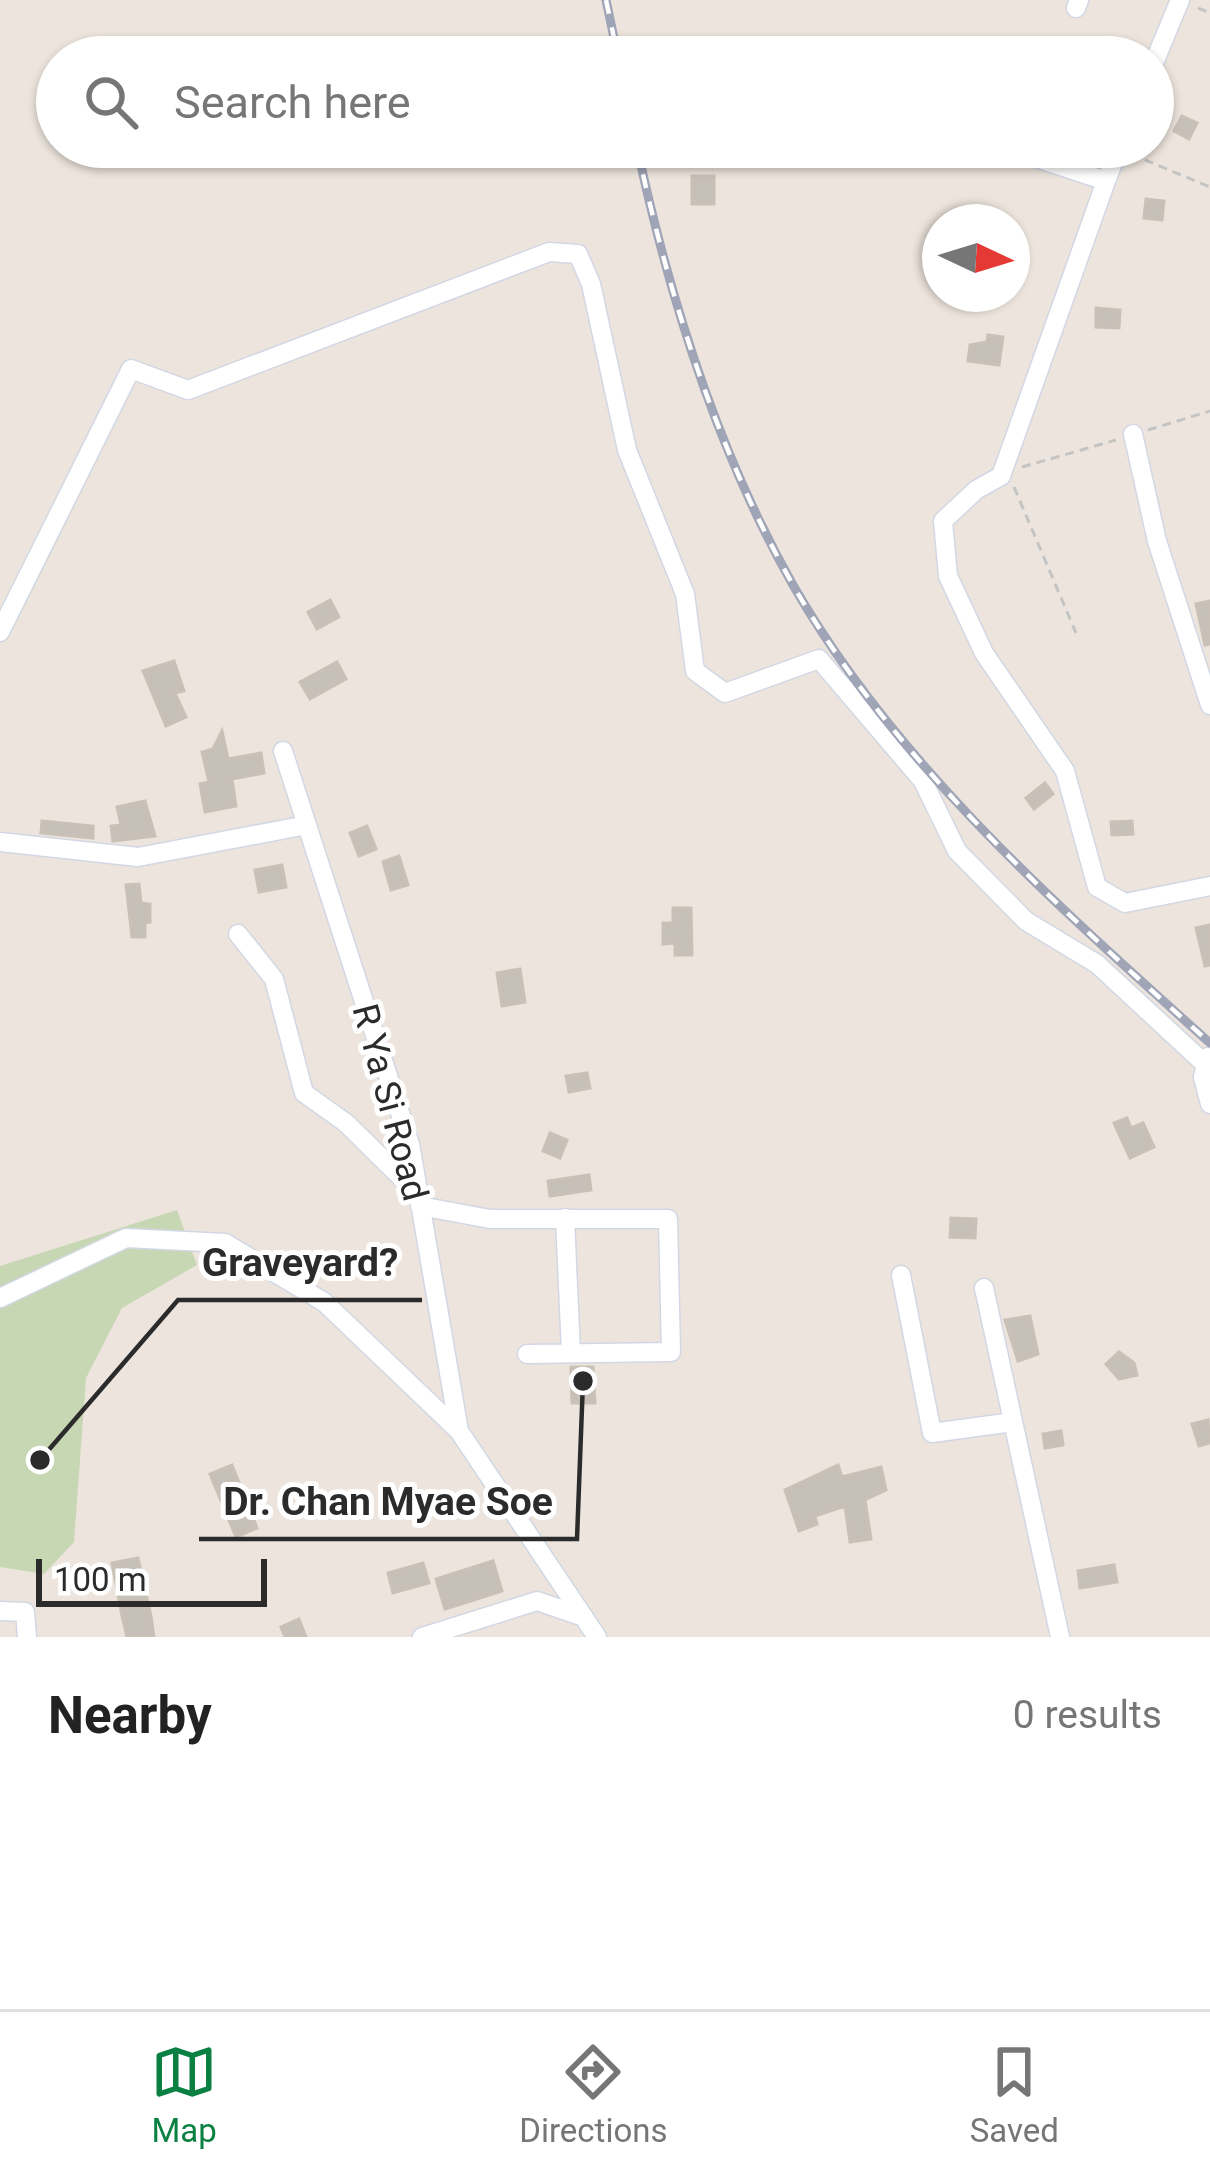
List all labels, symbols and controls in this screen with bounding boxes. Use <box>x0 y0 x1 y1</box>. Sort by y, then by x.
search box <box>36 36 1174 168</box>
icon: search <box>78 69 144 135</box>
text: Search here <box>174 76 411 129</box>
north arrow <box>922 204 1030 312</box>
street label: R Ya Si Road <box>344 999 436 1205</box>
callout: Graveyard? <box>178 1225 422 1300</box>
text: Graveyard? <box>202 1240 398 1286</box>
callout: Dr. Chan Myae Soe <box>199 1464 577 1539</box>
text: Dr. Chan Myae Soe <box>223 1479 553 1525</box>
scale bar <box>36 1553 267 1606</box>
text: 100 m <box>54 1560 147 1599</box>
text: Nearby <box>48 1686 212 1745</box>
text: 0 results <box>1013 1692 1162 1738</box>
tab: Map <box>151 2039 217 2150</box>
tab: Directions <box>519 2039 668 2150</box>
tab: Saved <box>970 2039 1059 2150</box>

